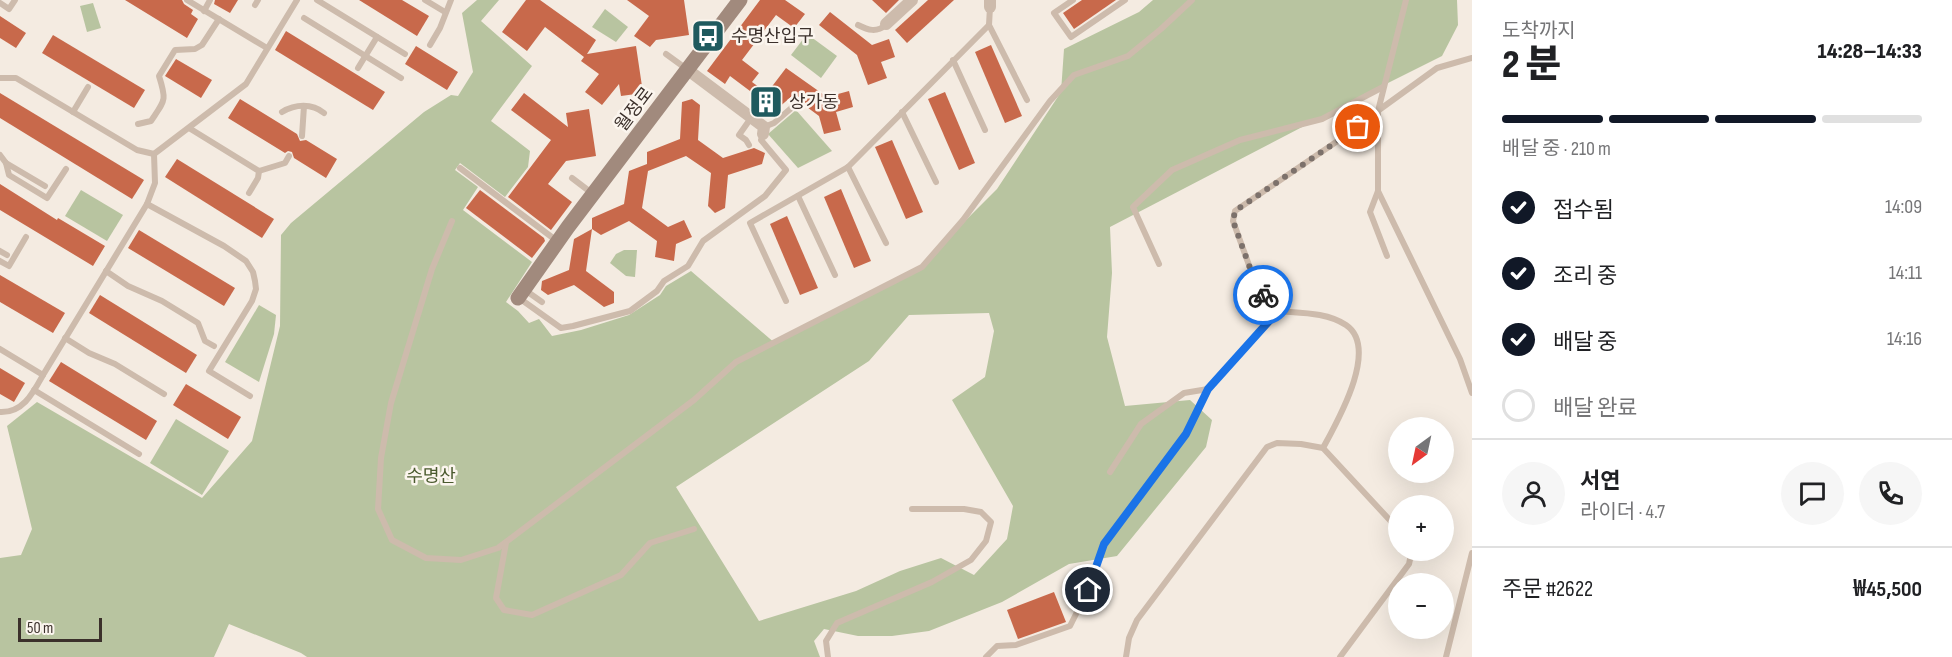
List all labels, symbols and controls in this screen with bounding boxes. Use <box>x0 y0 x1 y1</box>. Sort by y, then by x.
bus stop icon: 수명산입구 <box>690 18 726 54</box>
text: 도착까지 <box>1502 19 1576 43</box>
place label: 수명산입구 <box>731 26 814 47</box>
text: 14:28–14:33 <box>1817 38 1922 65</box>
text: 2 분 <box>1502 42 1561 89</box>
street label: 월정로 <box>611 83 658 135</box>
building icon: 상가동 <box>748 84 784 120</box>
place label: 상가동 <box>789 92 839 113</box>
pin <box>1332 101 1383 152</box>
icon: bag <box>1341 110 1374 143</box>
text: 배달 중 · 210 m <box>1502 137 1611 161</box>
icon: check <box>1502 191 1535 224</box>
text: 14:09 <box>1885 195 1922 219</box>
text: 접수됨 <box>1553 197 1614 224</box>
icon: check <box>1502 257 1535 290</box>
text: 14:11 <box>1889 261 1922 285</box>
text: 조리 중 <box>1553 263 1617 290</box>
courier <box>1233 265 1293 325</box>
icon: bike <box>1247 279 1280 312</box>
icon: check <box>1502 323 1535 356</box>
text: 14:16 <box>1887 327 1922 351</box>
text: 배달 중 <box>1553 329 1617 356</box>
text: 배달 완료 <box>1553 395 1637 422</box>
north arrow <box>1388 417 1454 483</box>
map controls <box>1388 417 1454 639</box>
button: person <box>1502 462 1565 525</box>
button: chat <box>1781 462 1844 525</box>
button: phone <box>1859 462 1922 525</box>
park label: 수명산 <box>406 466 456 487</box>
text: 서연 <box>1580 468 1620 495</box>
button: + <box>1388 495 1454 561</box>
text: 라이더 · 4.7 <box>1580 500 1665 524</box>
pin <box>1062 564 1113 615</box>
icon: home <box>1071 573 1104 606</box>
button: − <box>1388 573 1454 639</box>
text: 주문 #2622 <box>1502 576 1593 603</box>
text: ₩45,500 <box>1853 576 1922 603</box>
scale bar <box>18 615 102 642</box>
text: 50 m <box>27 619 53 638</box>

